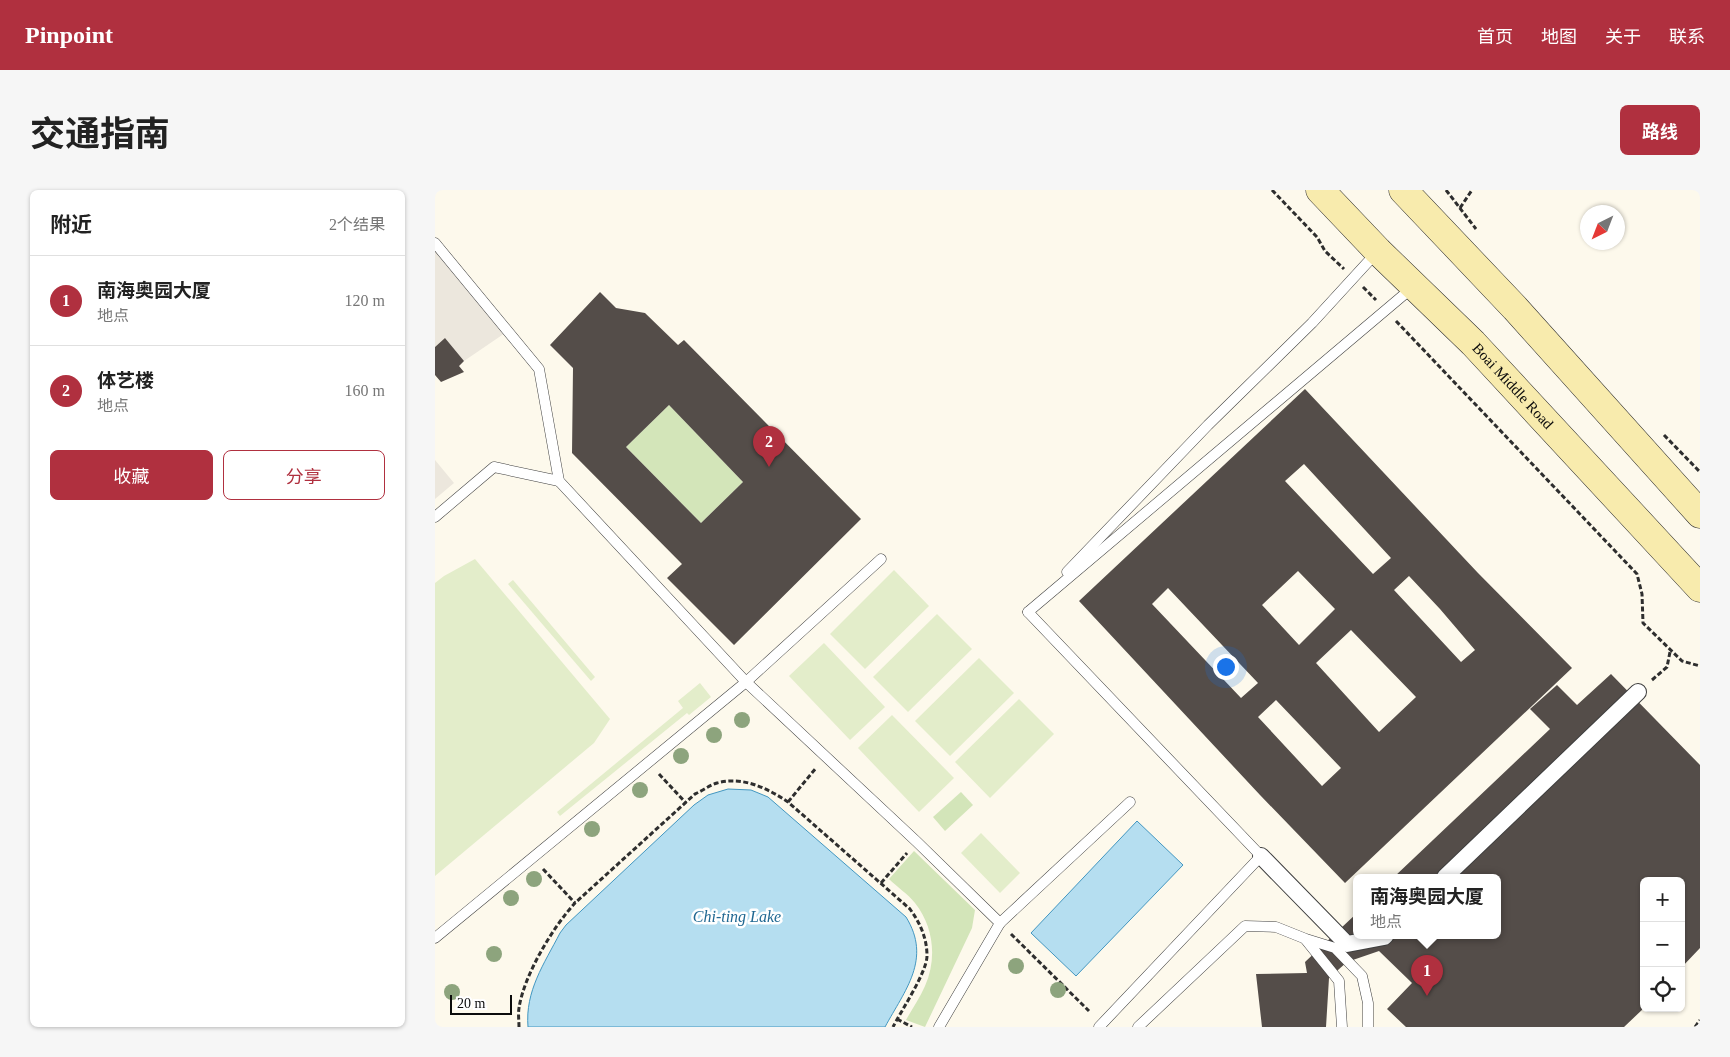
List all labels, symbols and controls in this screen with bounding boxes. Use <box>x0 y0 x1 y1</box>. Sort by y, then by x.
text: Pinpoint <box>25 22 113 48</box>
text: 首页 <box>1477 27 1513 47</box>
text: 地图 <box>1541 27 1577 47</box>
text: 关于 <box>1605 27 1641 47</box>
text: 联系 <box>1669 27 1705 47</box>
button: 路线 <box>1620 105 1700 155</box>
text: 交通指南 <box>30 115 170 154</box>
north arrow <box>1580 205 1625 250</box>
text: 附近 <box>50 213 92 237</box>
text: 2个结果 <box>329 216 385 233</box>
text: 南海奥园大厦 <box>97 280 211 301</box>
text: 1 <box>62 292 70 309</box>
text: 120 m <box>345 292 385 309</box>
text: 地点 <box>97 307 129 324</box>
street label: Boai Middle Road <box>1469 340 1557 432</box>
text: 体艺楼 <box>97 370 154 391</box>
text: 2 <box>62 382 70 399</box>
text: 160 m <box>345 382 385 399</box>
text: 地点 <box>97 397 129 414</box>
pin: 2 <box>753 426 785 467</box>
button: 收藏 <box>50 450 213 500</box>
button: 分享 <box>223 450 385 500</box>
your location <box>1213 654 1239 680</box>
popup <box>1353 874 1501 939</box>
map controls <box>1640 877 1685 1012</box>
button: + <box>1640 877 1685 922</box>
text: 南海奥园大厦 <box>1370 886 1484 907</box>
water label: Chi-ting Lake <box>693 908 781 926</box>
text: 地点 <box>1370 913 1402 930</box>
button: − <box>1640 922 1685 967</box>
pin: 1 <box>1411 955 1443 996</box>
button: locate <box>1640 967 1685 1012</box>
scale bar <box>450 992 513 1015</box>
text: 20 m <box>457 996 485 1011</box>

